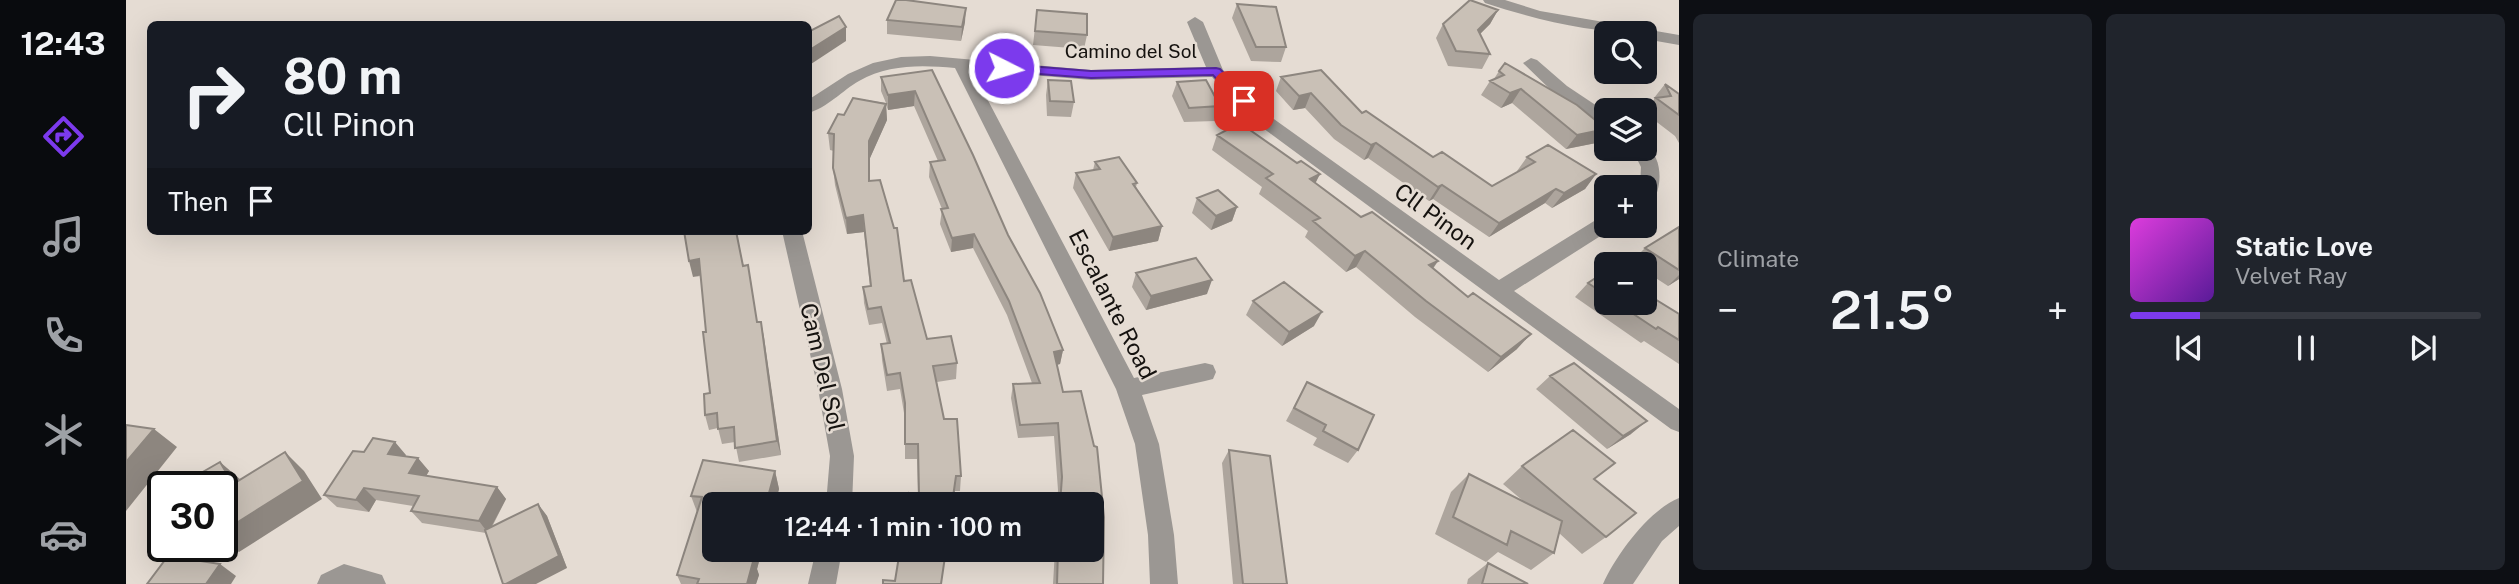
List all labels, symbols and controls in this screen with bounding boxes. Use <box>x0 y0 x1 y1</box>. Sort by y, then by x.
map controls <box>1594 21 1657 315</box>
button: search <box>1594 21 1657 84</box>
text: 12:43 <box>21 25 105 62</box>
position arrow <box>967 31 1041 105</box>
street label: Camino del Sol <box>1065 40 1197 62</box>
text: 80 m <box>283 47 402 105</box>
icon: right <box>168 49 259 140</box>
pin <box>1214 71 1274 131</box>
icon: arrive <box>1225 82 1263 120</box>
button: layers <box>1594 98 1657 161</box>
text: Cll Pinon <box>283 106 415 143</box>
icon: directions <box>39 112 88 161</box>
button: + <box>1594 175 1657 238</box>
street label: Cll Pinon <box>1390 177 1482 255</box>
icon: arrive <box>242 182 280 220</box>
text: Then <box>168 186 228 217</box>
icon: music <box>39 212 88 261</box>
street label: Escalante Road <box>1064 225 1162 383</box>
text: Static Love <box>2235 231 2373 262</box>
text: Climate <box>1717 245 1799 272</box>
button: − <box>1594 252 1657 315</box>
text: Velvet Ray <box>2235 262 2347 289</box>
text: 21.5° <box>1830 280 1955 341</box>
text: − <box>1717 288 1738 333</box>
text: + <box>2047 288 2068 333</box>
street label: Cam Del Sol <box>795 300 851 434</box>
icon: phone <box>39 311 88 360</box>
icon: previous <box>2170 329 2208 367</box>
icon: pause <box>2287 329 2325 367</box>
icon: next <box>2404 329 2442 367</box>
icon: climate <box>39 410 88 459</box>
speed limit sign: 30 <box>147 471 238 562</box>
icon: car <box>39 510 88 559</box>
text: 12:44 · 1 min · 100 m <box>784 511 1022 542</box>

